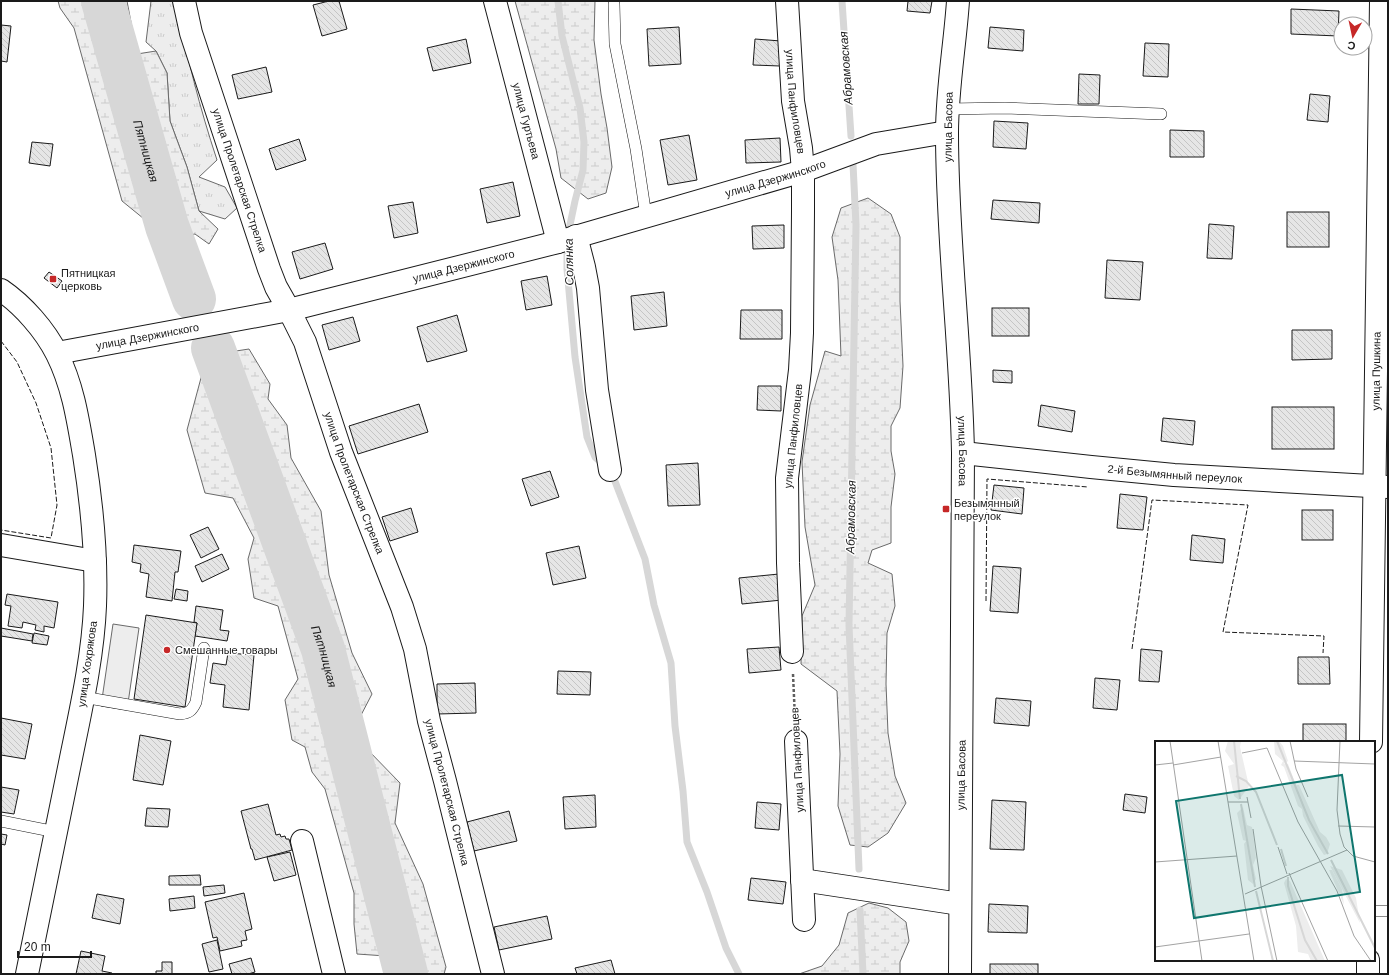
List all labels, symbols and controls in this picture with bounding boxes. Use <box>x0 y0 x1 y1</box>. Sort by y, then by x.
north arrow <box>1333 16 1373 56</box>
water label: Абрамовская <box>836 30 856 106</box>
text: С <box>1347 39 1356 52</box>
street label: улица Панфиловцев <box>784 49 807 154</box>
street label: улица Гуртьева <box>511 81 542 161</box>
street label: улица Басова <box>941 91 955 162</box>
street label: улица Пролетарская Стрелка <box>210 107 269 255</box>
water label: Пятницкая <box>130 118 161 184</box>
street label: улица Дзержинского <box>724 157 827 199</box>
water label: Солянка <box>562 238 576 286</box>
street label: улица Дзержинского <box>411 247 516 284</box>
place label: Пятницкая церковь <box>61 267 116 292</box>
marker: Пятницкая церковь <box>48 274 58 284</box>
street label: улица Дзержинского <box>95 321 200 352</box>
street label: улица Пушкина <box>1369 331 1383 410</box>
street label: улица Панфиловцев <box>782 383 804 489</box>
street label: улица Пролетарская Стрелка <box>322 410 387 556</box>
street label: улица Басова <box>956 416 969 487</box>
street label: 2-й Безымянный переулок <box>1107 463 1243 485</box>
water label: Абрамовская <box>843 479 859 555</box>
place label: Безымянный переулок <box>954 497 1020 522</box>
marker: Безымянный переулок <box>941 504 951 514</box>
street label: улица Хохрякова <box>75 619 99 708</box>
water label: Пятницкая <box>308 624 340 690</box>
place label: Смешанные товары <box>175 644 278 656</box>
marker: Смешанные товары <box>162 645 172 655</box>
street label: улица Панфиловцев <box>788 707 806 813</box>
street label: улица Пролетарская Стрелка <box>423 718 472 868</box>
street label: улица Басова <box>954 739 968 810</box>
inset map <box>1155 741 1375 961</box>
scale bar <box>18 933 91 959</box>
text: 20 m <box>24 940 51 954</box>

